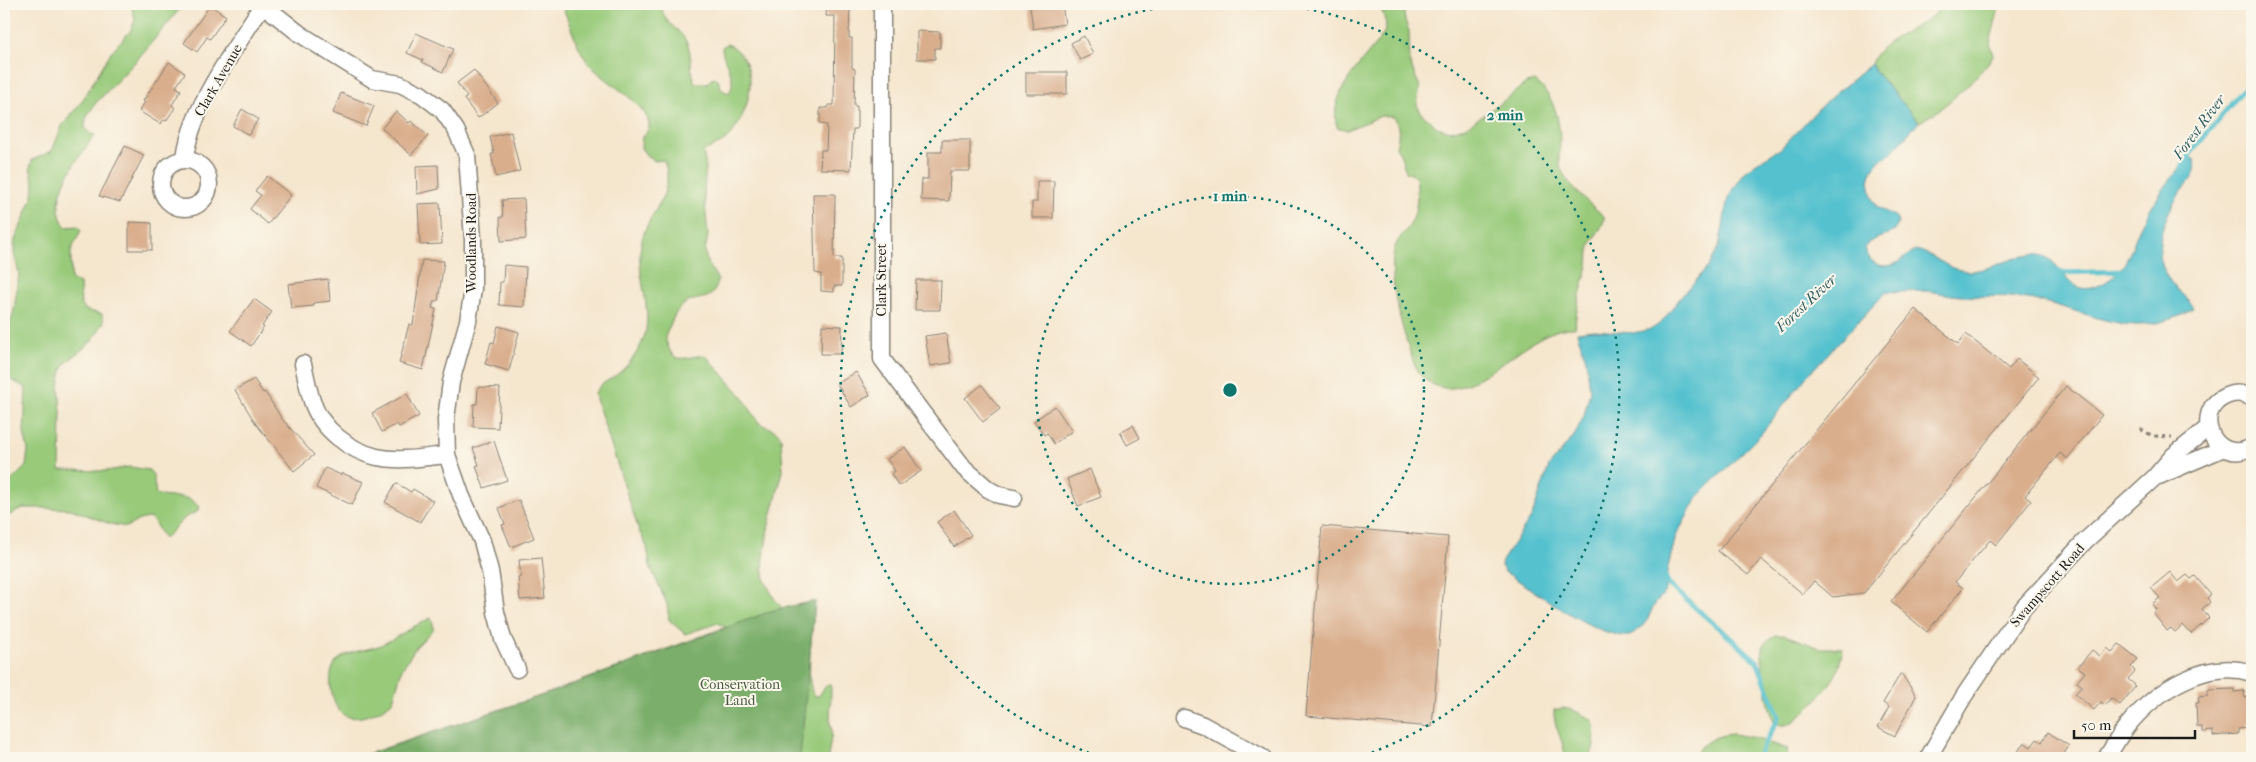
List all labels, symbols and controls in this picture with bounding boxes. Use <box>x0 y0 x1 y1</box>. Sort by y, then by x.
street label: Clark Avenue <box>191 41 246 120</box>
water label: Forest River <box>2168 90 2230 164</box>
text: 2 min <box>1487 106 1524 124</box>
text: 1 min <box>1213 187 1247 205</box>
street label: Woodlands Road <box>463 193 480 294</box>
street label: Clark Street <box>873 244 890 316</box>
water label: Forest River <box>1771 270 1841 336</box>
centre of rings <box>1221 381 1239 399</box>
street label: Swampscott Road <box>2006 540 2089 631</box>
park label: Conservation Land <box>700 676 780 709</box>
scale bar <box>2074 707 2195 739</box>
text: 50 m <box>2081 716 2112 734</box>

